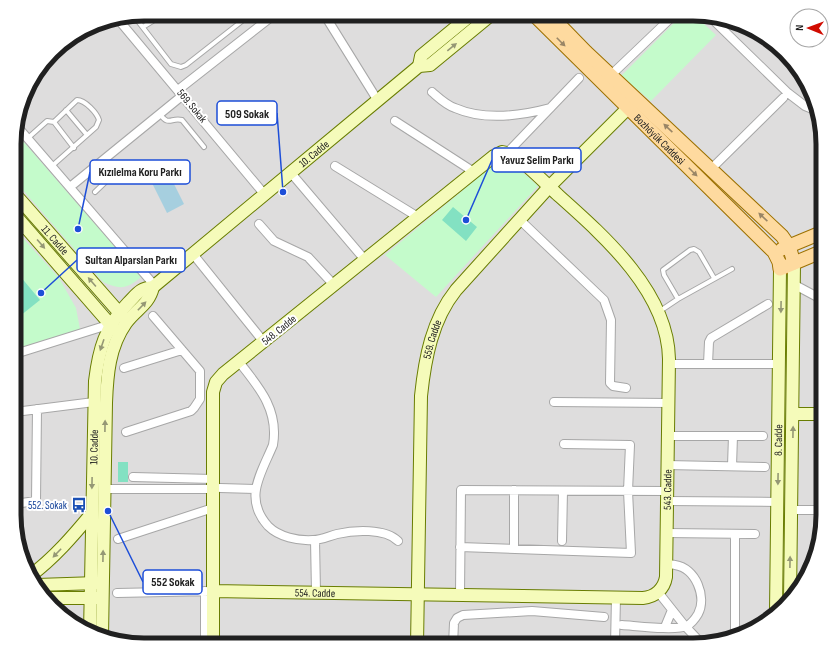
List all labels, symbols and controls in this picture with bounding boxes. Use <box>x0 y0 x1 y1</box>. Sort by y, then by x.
north arrow <box>789 8 829 48</box>
text: N <box>793 25 806 31</box>
one-way arrow <box>556 37 566 46</box>
one-way arrow <box>446 42 457 51</box>
street label: 569. Sokak <box>174 87 210 126</box>
callout: 509 Sokak <box>217 101 277 125</box>
text: 509 Sokak <box>225 107 269 122</box>
street label: Bozhöyük Caddesi <box>631 111 688 167</box>
one-way arrow <box>663 124 673 133</box>
street label: 10. Cadde <box>296 137 331 170</box>
callout: Yavuz Selim Parkı <box>492 148 581 172</box>
text: Yavuz Selim Parkı <box>500 153 574 168</box>
callout: Kızılelma Koru Parkı <box>90 160 190 184</box>
text: Kızılelma Koru Parkı <box>98 165 182 180</box>
one-way arrow <box>688 167 698 177</box>
one-way arrow <box>758 212 768 222</box>
street label: 11. Cadde <box>39 222 72 257</box>
one-way arrow <box>36 239 45 249</box>
callout: Sultan Alparslan Parkı <box>77 248 185 272</box>
text: Sultan Alparslan Parkı <box>85 253 177 268</box>
one-way arrow <box>88 277 97 287</box>
one-way arrow <box>137 301 147 311</box>
one-way arrow <box>777 301 784 313</box>
street label: 548. Cadde <box>259 312 299 348</box>
street label: 559. Cadde <box>420 318 444 360</box>
one-way arrow <box>99 339 105 351</box>
one-way arrow <box>102 419 108 432</box>
street label: 8. Cadde <box>771 424 785 456</box>
one-way arrow <box>789 426 796 438</box>
street label: 10. Cadde <box>87 429 101 465</box>
street label: 543. Cadde <box>660 469 674 510</box>
one-way arrow <box>775 473 781 486</box>
one-way arrow <box>89 477 96 489</box>
bus stop icon: 552. Sokak <box>70 496 88 514</box>
place label: 552. Sokak <box>28 499 68 512</box>
one-way arrow <box>52 548 62 558</box>
one-way arrow <box>100 549 106 562</box>
one-way arrow <box>787 556 794 568</box>
callout: 552 Sokak <box>143 570 202 594</box>
text: 552 Sokak <box>151 575 195 590</box>
street label: 554. Cadde <box>295 586 335 599</box>

